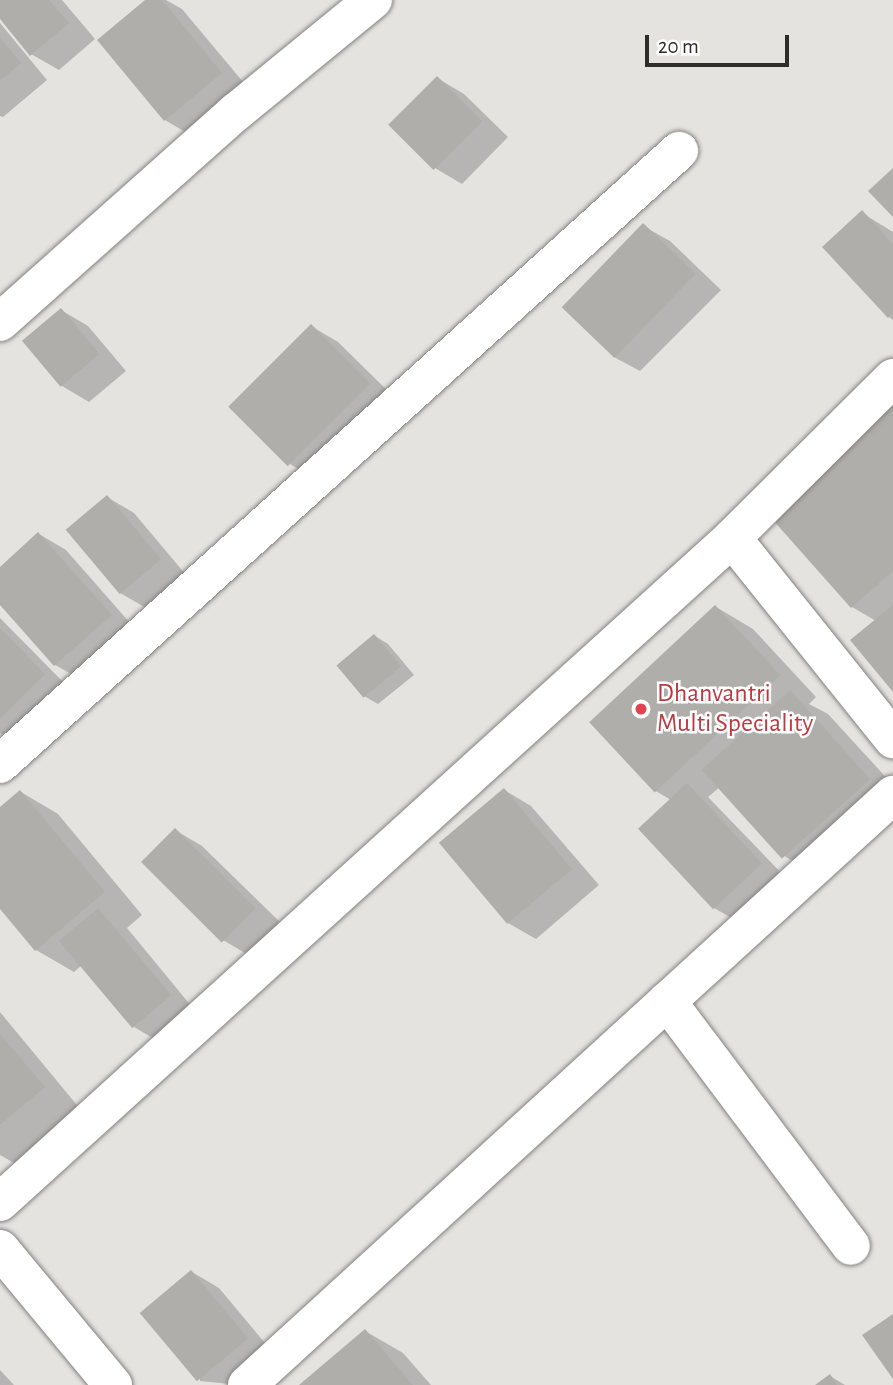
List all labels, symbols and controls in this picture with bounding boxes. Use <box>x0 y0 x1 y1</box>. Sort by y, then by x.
scale bar <box>648 21 792 65</box>
text: 20 m <box>658 36 699 57</box>
place label: Dhanvantri Multi Speciality <box>657 678 813 740</box>
marker: Dhanvantri Multi Speciality <box>631 699 651 719</box>

